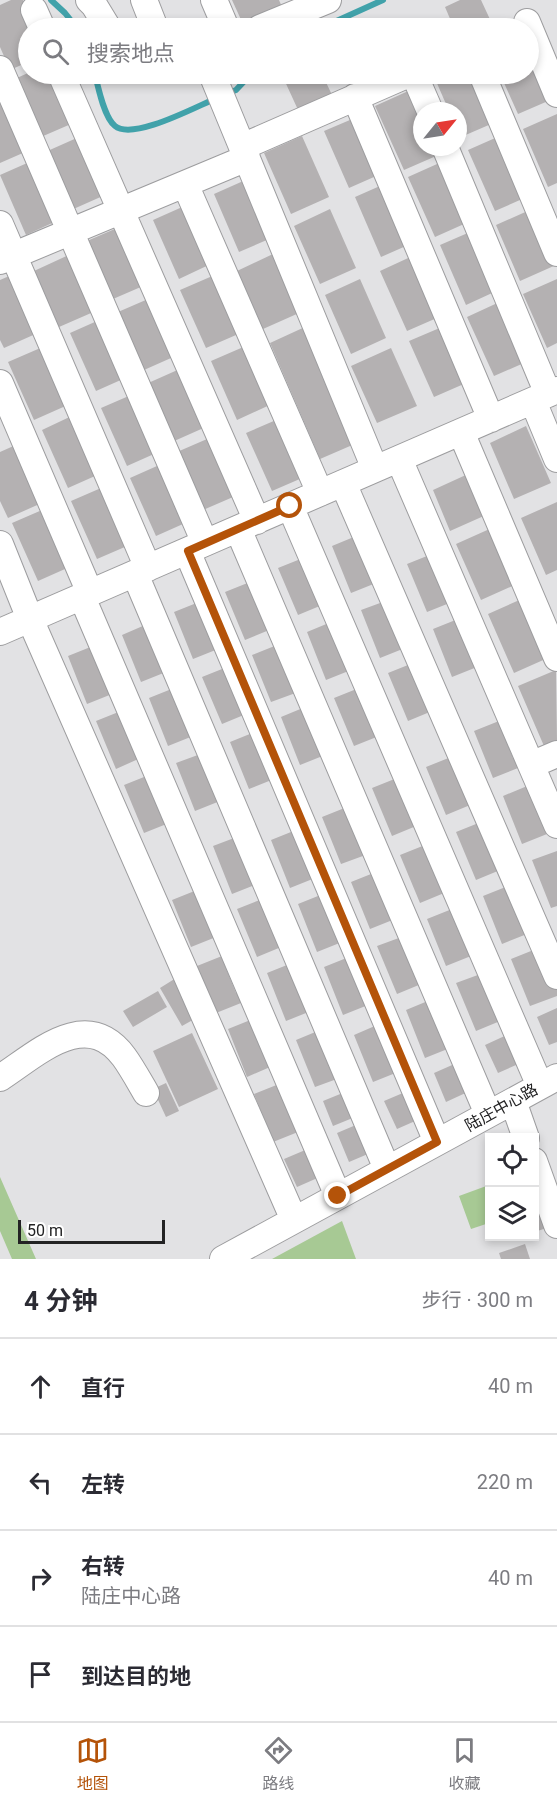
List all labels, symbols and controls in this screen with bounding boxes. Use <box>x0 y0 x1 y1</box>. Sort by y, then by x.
search box <box>18 18 539 84</box>
icon: search <box>39 35 72 68</box>
text: 搜索地点 <box>87 41 175 66</box>
north arrow <box>413 102 467 156</box>
route start <box>276 492 302 518</box>
street label: 陆庄中心路 <box>462 1080 541 1135</box>
map controls <box>485 1133 539 1241</box>
button: locate <box>485 1133 539 1187</box>
route end <box>324 1182 350 1208</box>
button: layers <box>485 1187 539 1241</box>
scale bar <box>18 1217 165 1244</box>
text: 50 m <box>27 1221 63 1240</box>
text: 4 分钟 <box>24 1286 97 1316</box>
text: 步行 · 300 m <box>422 1288 533 1312</box>
icon: ahead <box>24 1370 57 1403</box>
text: 40 m <box>488 1374 533 1398</box>
text: 直行 <box>81 1376 125 1401</box>
icon: left <box>24 1466 57 1499</box>
text: 220 m <box>477 1470 533 1494</box>
text: 左转 <box>81 1472 125 1497</box>
text: 右转 <box>81 1554 125 1579</box>
icon: right <box>24 1562 57 1595</box>
text: 40 m <box>488 1566 533 1590</box>
text: 陆庄中心路 <box>81 1584 181 1608</box>
icon: arrive <box>24 1658 57 1691</box>
text: 到达目的地 <box>81 1664 191 1689</box>
tab: 地图 <box>76 1734 109 1794</box>
tab: 路线 <box>262 1734 295 1794</box>
tab: 收藏 <box>448 1734 481 1794</box>

